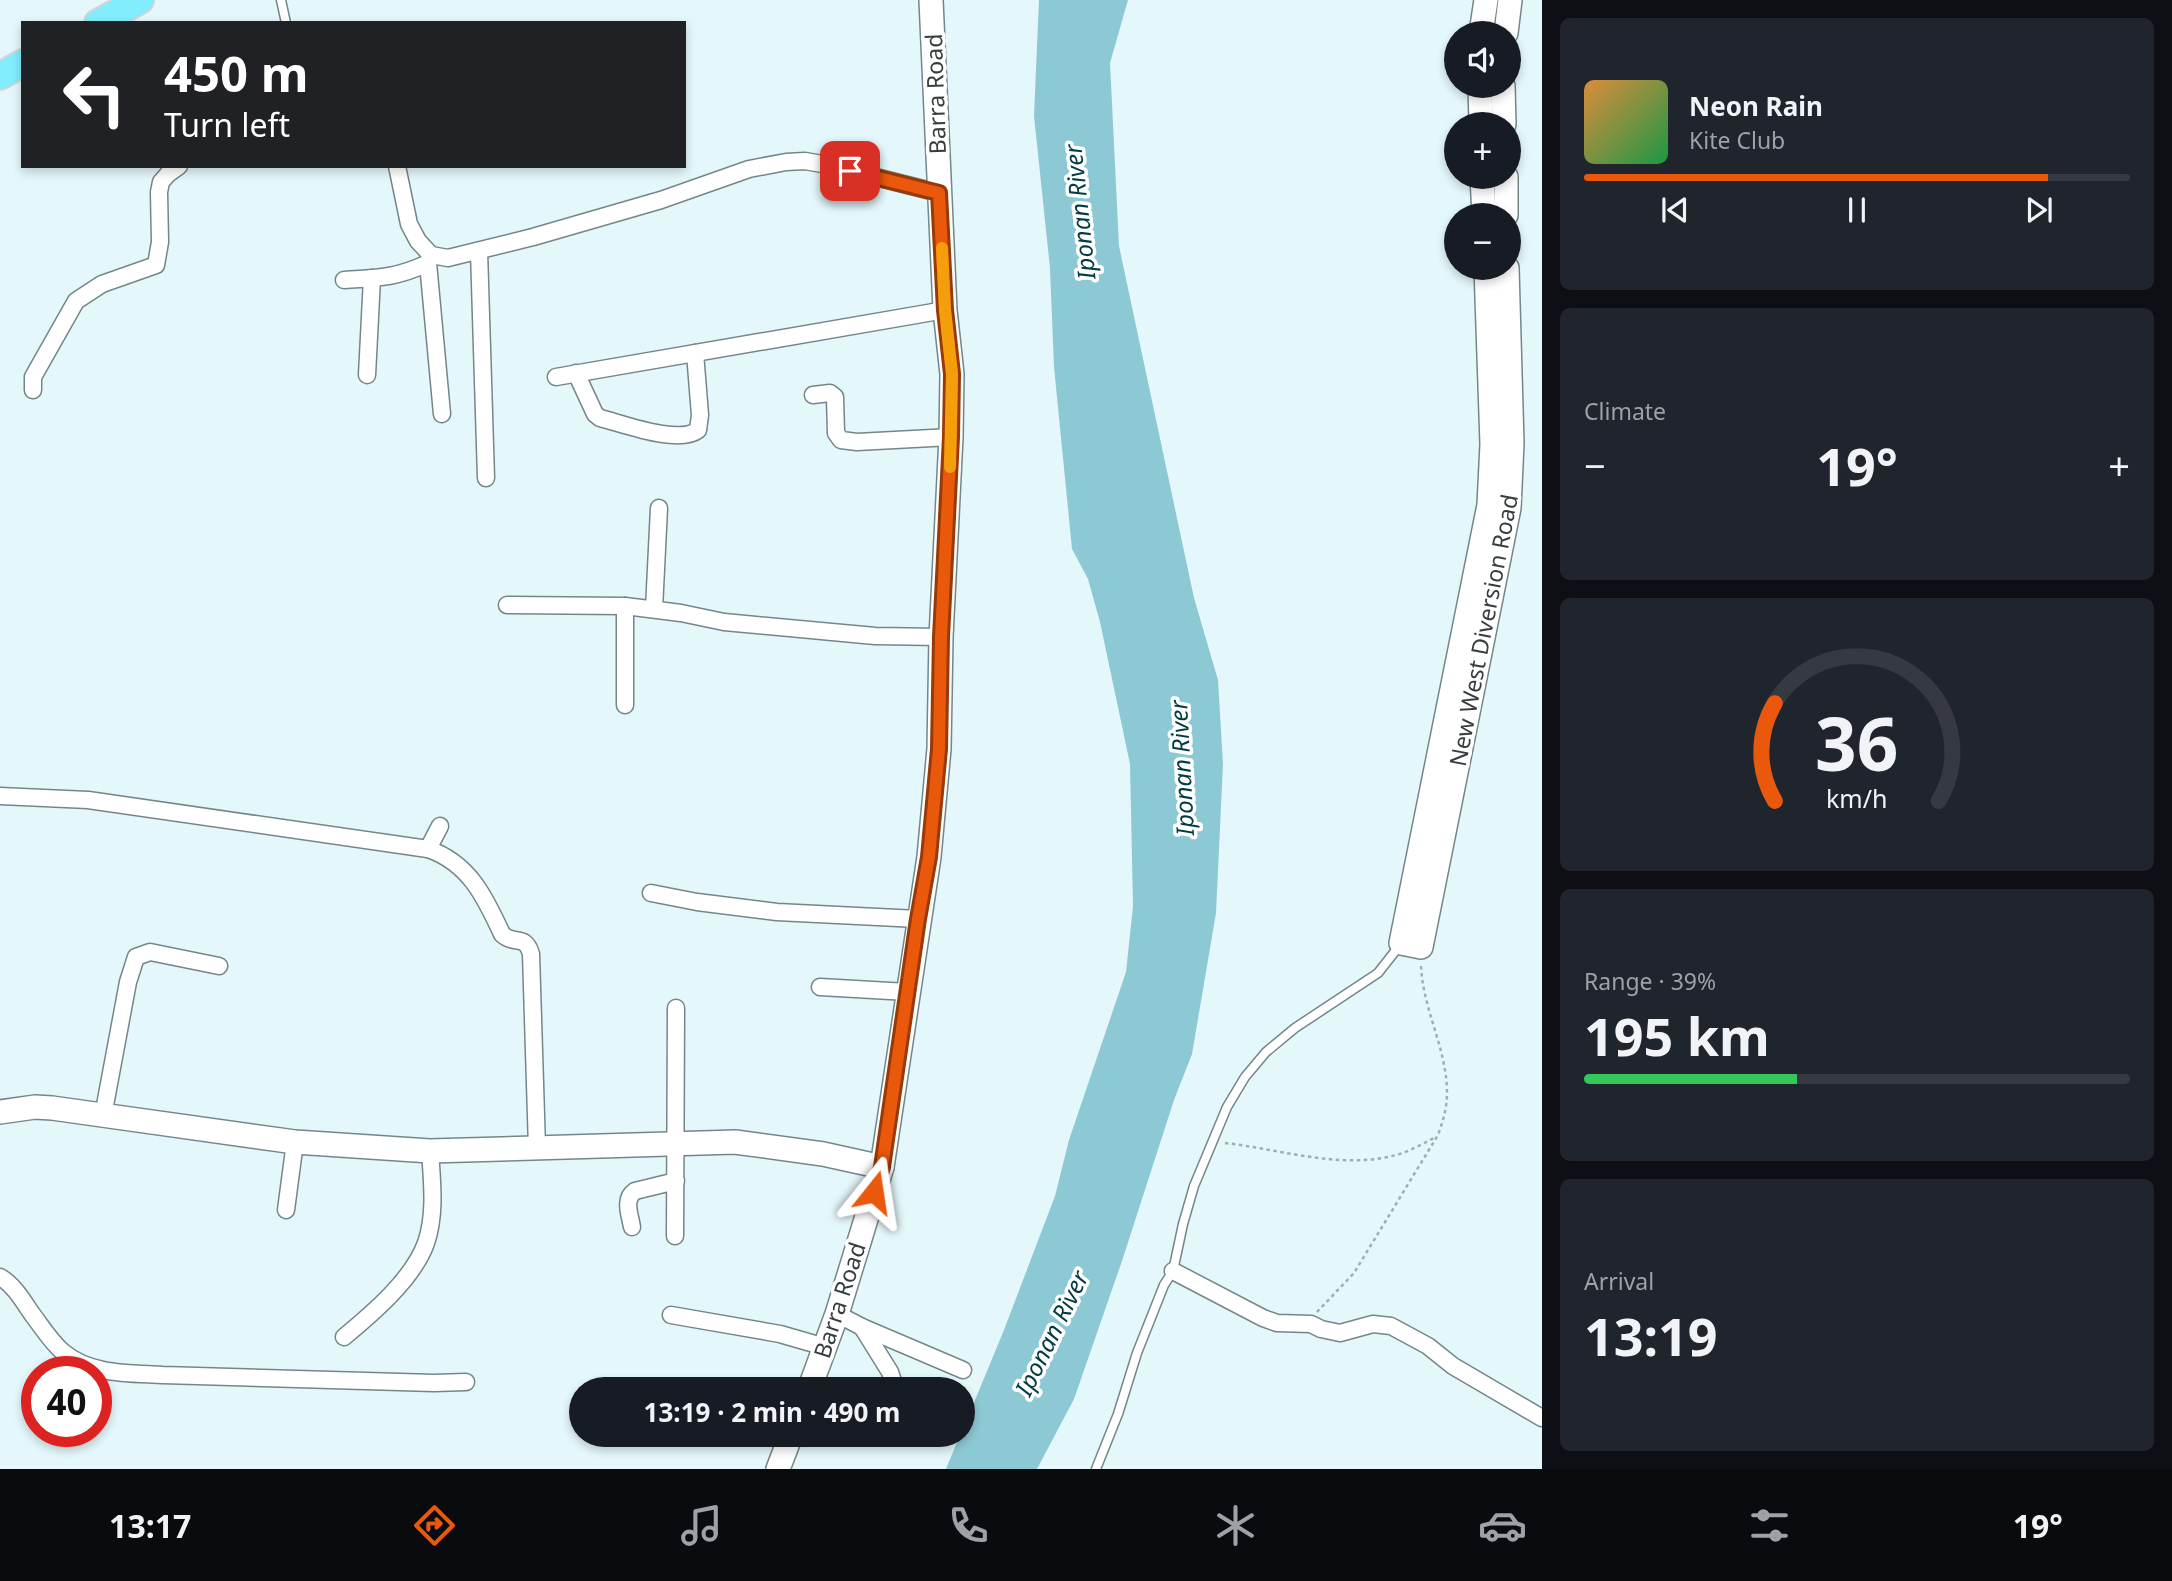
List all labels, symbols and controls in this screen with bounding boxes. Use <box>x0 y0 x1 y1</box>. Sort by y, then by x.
map controls <box>1444 21 1521 280</box>
button: sound <box>1444 21 1521 98</box>
street label: Barra Road <box>917 33 953 155</box>
text: 450 m <box>164 40 309 106</box>
icon: left <box>49 49 140 140</box>
text: Neon Rain <box>1689 88 1823 124</box>
text: Turn left <box>164 103 290 146</box>
button: + <box>1444 112 1521 189</box>
text: Kite Club <box>1689 124 1785 156</box>
pin <box>820 141 880 201</box>
water label: Iponan River <box>1055 141 1103 282</box>
icon: arrive <box>831 152 869 190</box>
icon: previous <box>1656 191 1694 229</box>
icon: pause <box>1838 191 1876 229</box>
icon: next <box>2020 191 2058 229</box>
button: − <box>1444 203 1521 280</box>
text: Climate <box>1584 395 1666 427</box>
text: 19° <box>1816 430 1898 501</box>
text: − <box>1584 439 1606 491</box>
text: + <box>2108 439 2130 491</box>
street label: New West Diversion Road <box>1441 491 1525 769</box>
text: 36 <box>1815 693 1899 792</box>
water label: Iponan River <box>1161 698 1201 838</box>
text: km/h <box>1826 780 1888 814</box>
text: Range · 39% <box>1584 965 1716 997</box>
text: 195 km <box>1584 1000 1770 1071</box>
position arrow <box>837 1155 911 1229</box>
street label: Barra Road <box>805 1238 873 1362</box>
water label: Iponan River <box>1006 1264 1096 1402</box>
text: Arrival <box>1584 1265 1654 1297</box>
text: 13:19 <box>1584 1300 1718 1371</box>
speed limit sign: 40 <box>21 1356 112 1447</box>
text: 13:19 · 2 min · 490 m <box>644 1394 900 1430</box>
icon: directions <box>410 1501 459 1550</box>
icon: music <box>677 1501 726 1550</box>
icon: phone <box>944 1501 993 1550</box>
icon: climate <box>1211 1501 1260 1550</box>
icon: car <box>1478 1501 1527 1550</box>
icon: filters <box>1745 1501 1794 1550</box>
text: 13:17 <box>109 1504 191 1547</box>
text: 19° <box>2013 1504 2063 1547</box>

